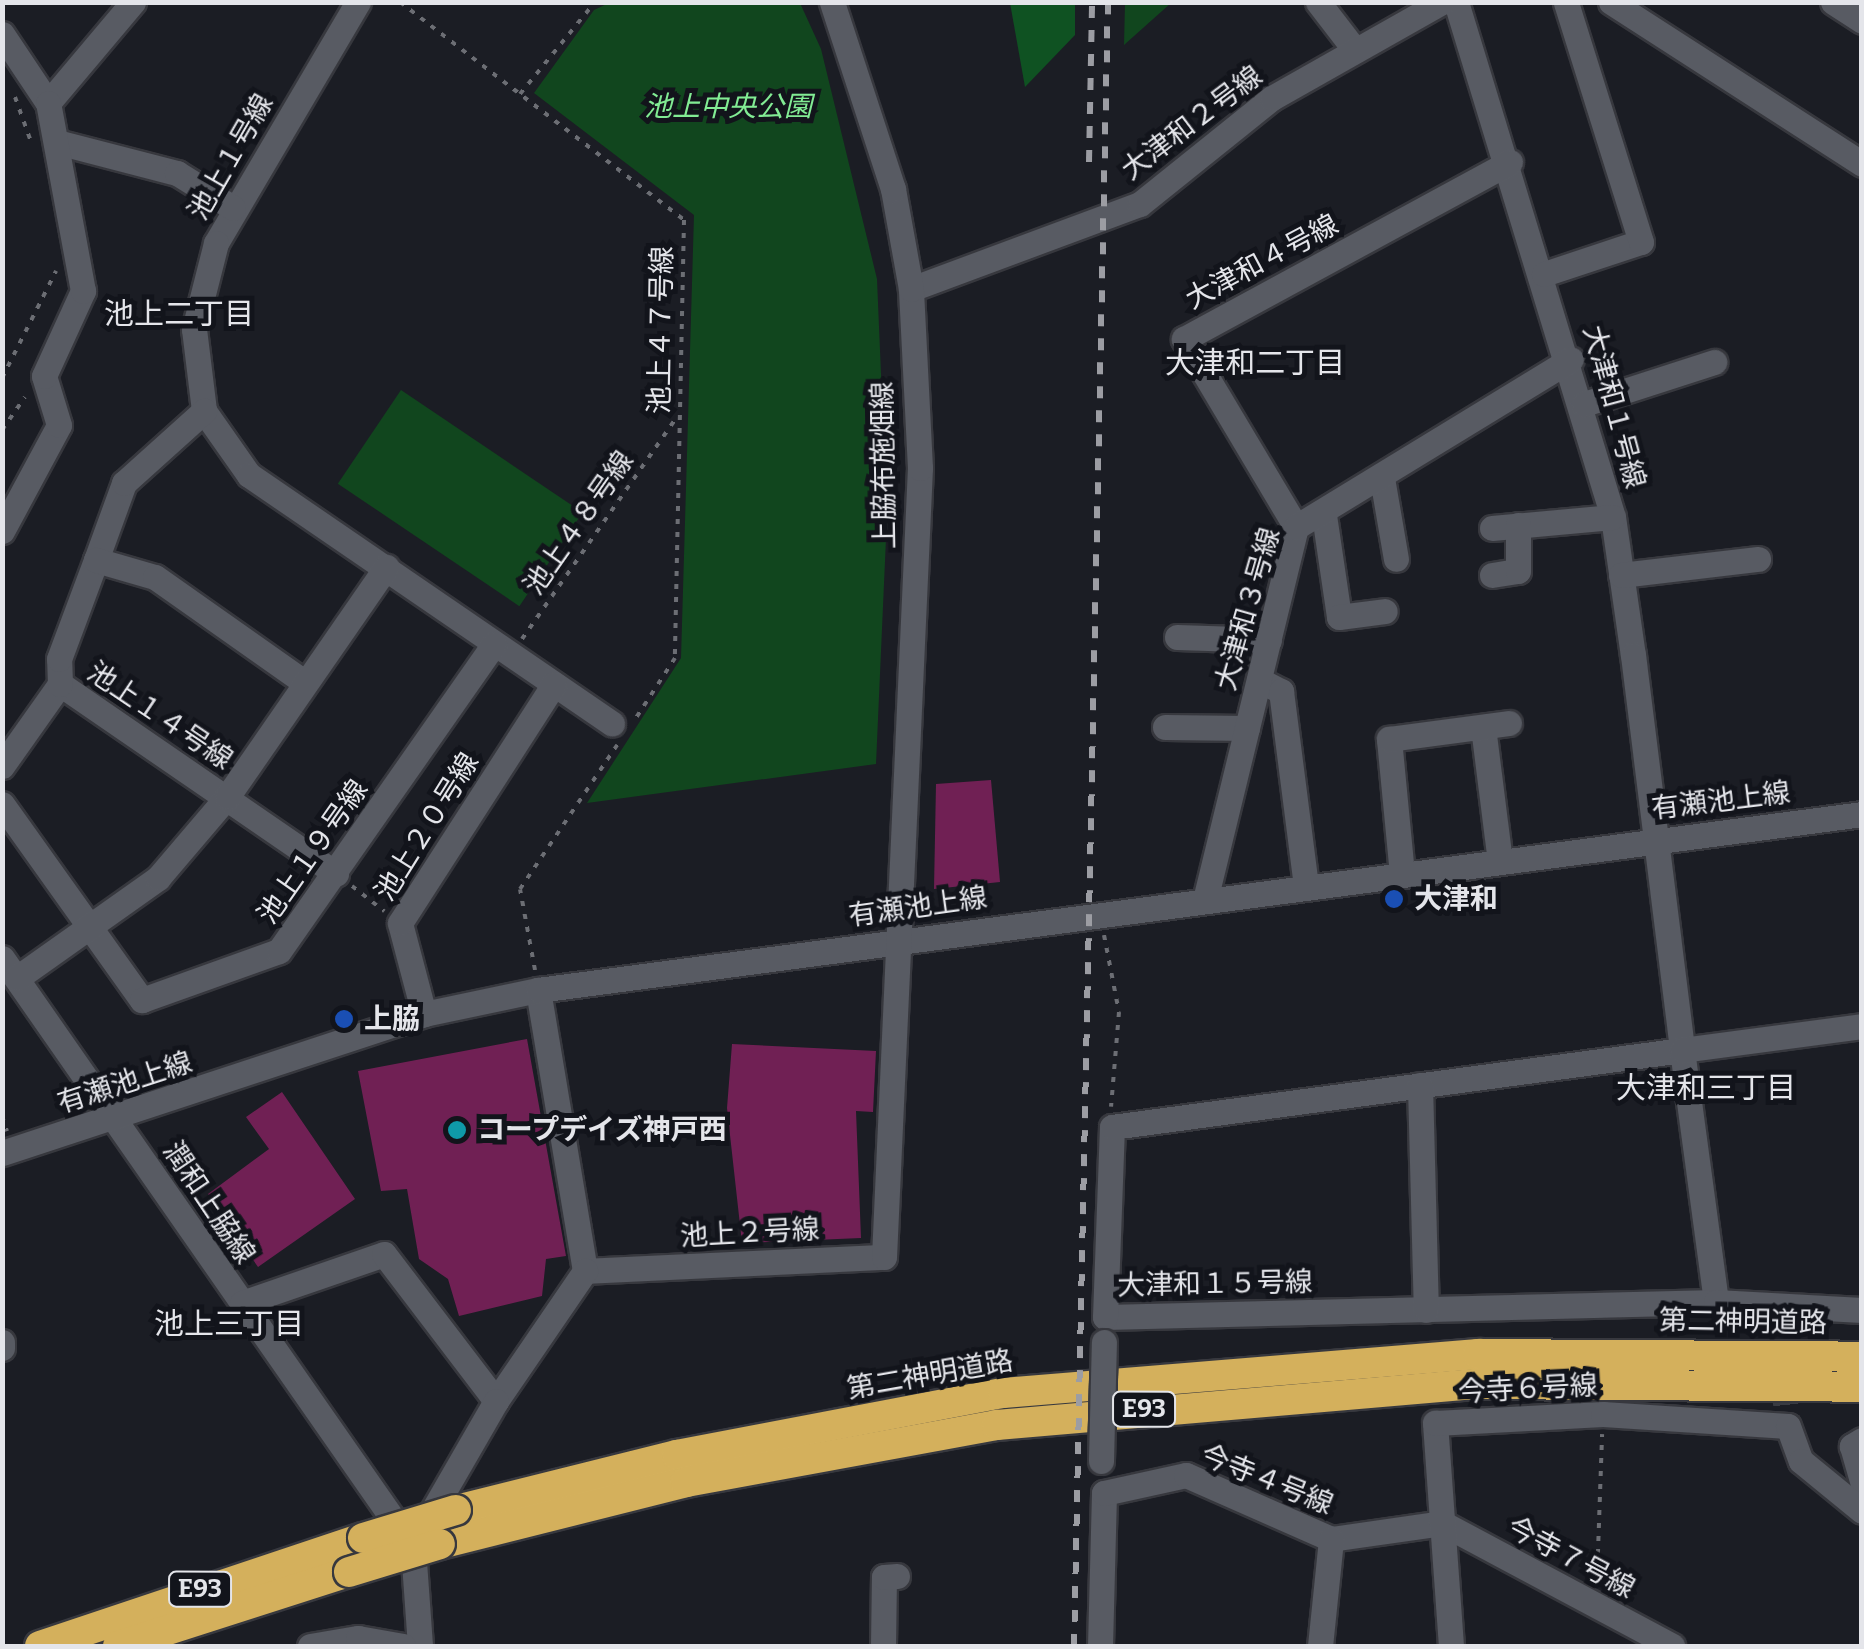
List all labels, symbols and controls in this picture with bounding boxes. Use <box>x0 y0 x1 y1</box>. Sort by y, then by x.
street label: 大津和２号線 <box>1115 59 1269 187</box>
street label: 池上１号線 <box>181 88 281 226</box>
park label: 池上中央公園 <box>644 90 812 124</box>
street label: 大津和４号線 <box>1180 208 1344 316</box>
street label: 池上４７号線 <box>643 246 679 414</box>
district label: 池上二丁目 <box>104 296 254 332</box>
street label: 大津和１号線 <box>1576 322 1652 492</box>
district label: 大津和二丁目 <box>1165 345 1345 381</box>
street label: 上脇布施畑線 <box>866 381 902 549</box>
street label: 池上４８号線 <box>517 445 641 601</box>
street label: 大津和３号線 <box>1209 524 1287 694</box>
street label: 池上１４号線 <box>81 655 239 777</box>
street label: 池上２０号線 <box>368 747 486 907</box>
street label: 池上１９号線 <box>251 774 375 930</box>
street label: 有瀬池上線 <box>1649 776 1793 826</box>
street label: 有瀬池上線 <box>846 881 990 933</box>
place label: 大津和 <box>1414 882 1498 916</box>
marker: 大津和 <box>1383 888 1405 910</box>
place label: 上脇 <box>364 1002 420 1036</box>
marker: 上脇 <box>333 1008 355 1030</box>
street label: 有瀬池上線 <box>53 1045 197 1121</box>
district label: 大津和三丁目 <box>1616 1070 1796 1106</box>
place label: コープデイズ神戸西 <box>477 1113 729 1147</box>
marker: コープデイズ神戸西 <box>446 1119 468 1141</box>
street label: 潤和上脇線 <box>156 1136 262 1270</box>
street label: 池上２号線 <box>679 1213 821 1253</box>
street label: 大津和１５号線 <box>1117 1265 1313 1303</box>
street label: 第二神明道路 <box>1659 1304 1827 1340</box>
district label: 池上三丁目 <box>154 1306 304 1342</box>
street label: 第二神明道路 <box>844 1344 1016 1406</box>
street label: 今寺６号線 <box>1457 1369 1599 1409</box>
road number: E93 <box>1112 1389 1176 1429</box>
street label: 今寺４号線 <box>1196 1438 1338 1522</box>
street label: 今寺７号線 <box>1501 1510 1641 1606</box>
road number: E93 <box>168 1569 232 1609</box>

